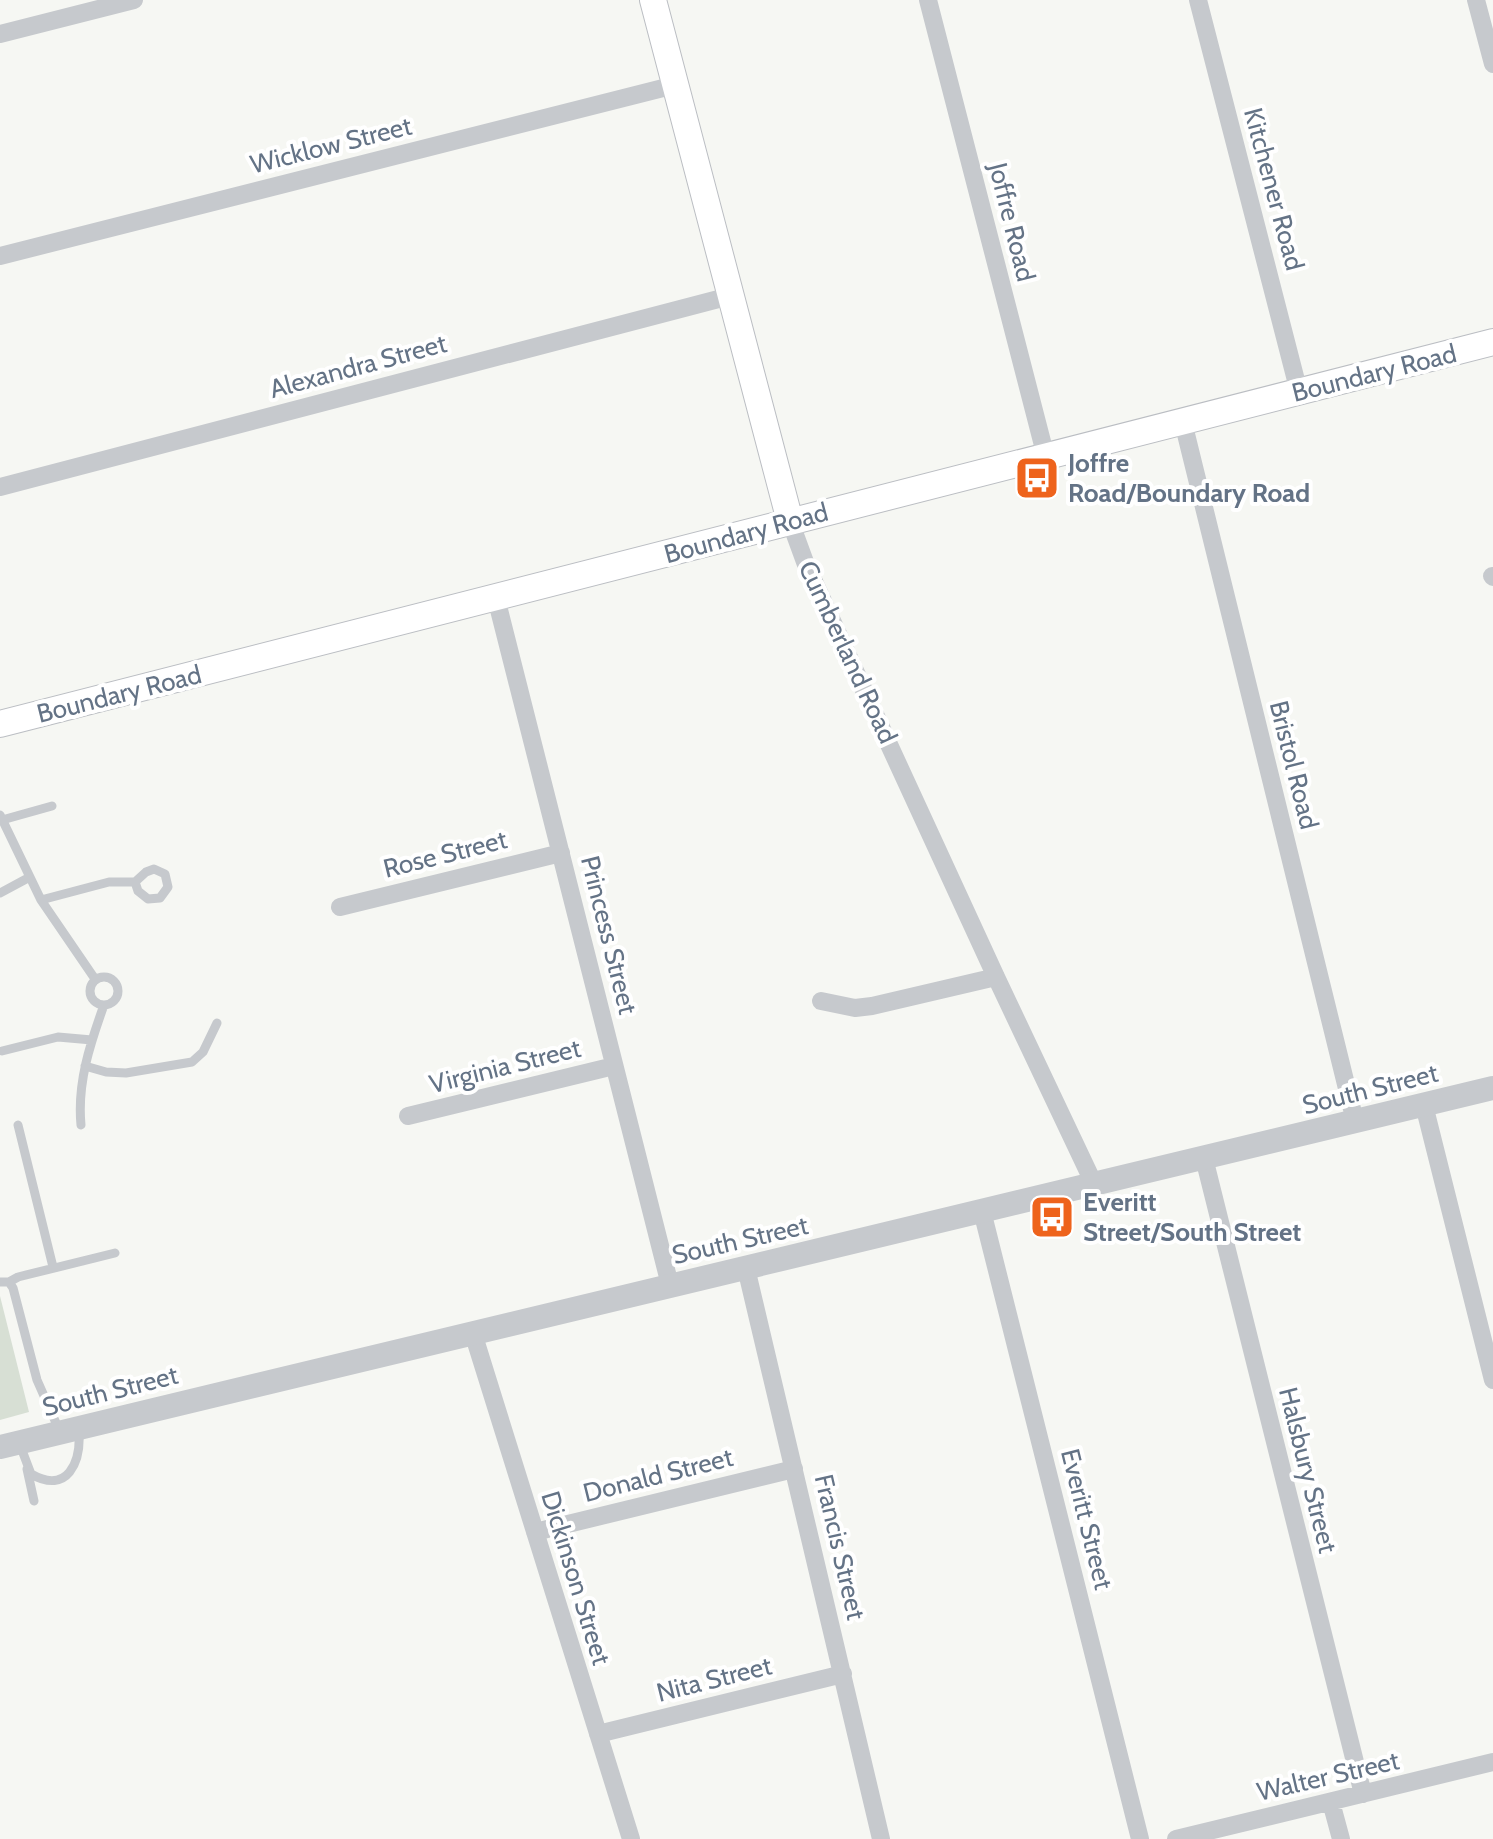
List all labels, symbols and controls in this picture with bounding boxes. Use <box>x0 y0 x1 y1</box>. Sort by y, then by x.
street label: Kitchener Road <box>1237 104 1311 274</box>
street label: Wicklow Street <box>247 109 415 181</box>
street label: Joffre Road <box>982 158 1042 285</box>
street label: Alexandra Street <box>266 327 450 405</box>
street label: Boundary Road <box>1288 337 1460 409</box>
place label: Joffre Road/Boundary Road <box>1067 447 1310 509</box>
bus stop icon: Joffre Road/Boundary Road <box>1013 454 1061 502</box>
street label: Boundary Road <box>660 496 832 570</box>
street label: Cumberland Road <box>792 556 904 748</box>
street label: Boundary Road <box>33 658 205 730</box>
street label: Bristol Road <box>1263 697 1325 833</box>
street label: Rose Street <box>380 823 510 885</box>
street label: Princess Street <box>574 853 644 1018</box>
street label: Virginia Street <box>426 1032 584 1100</box>
street label: South Street <box>1299 1057 1441 1121</box>
place label: Everitt Street/South Street <box>1083 1186 1301 1248</box>
bus stop icon: Everitt Street/South Street <box>1028 1193 1076 1241</box>
street label: South Street <box>669 1209 811 1271</box>
street label: South Street <box>39 1359 181 1423</box>
street label: Halsbury Street <box>1272 1384 1344 1556</box>
street label: Donald Street <box>580 1441 736 1509</box>
street label: Everitt Street <box>1054 1445 1120 1593</box>
street label: Francis Street <box>808 1471 872 1623</box>
street label: Dickinson Street <box>534 1487 618 1669</box>
street label: Nita Street <box>653 1649 775 1709</box>
street label: Walter Street <box>1254 1744 1402 1808</box>

